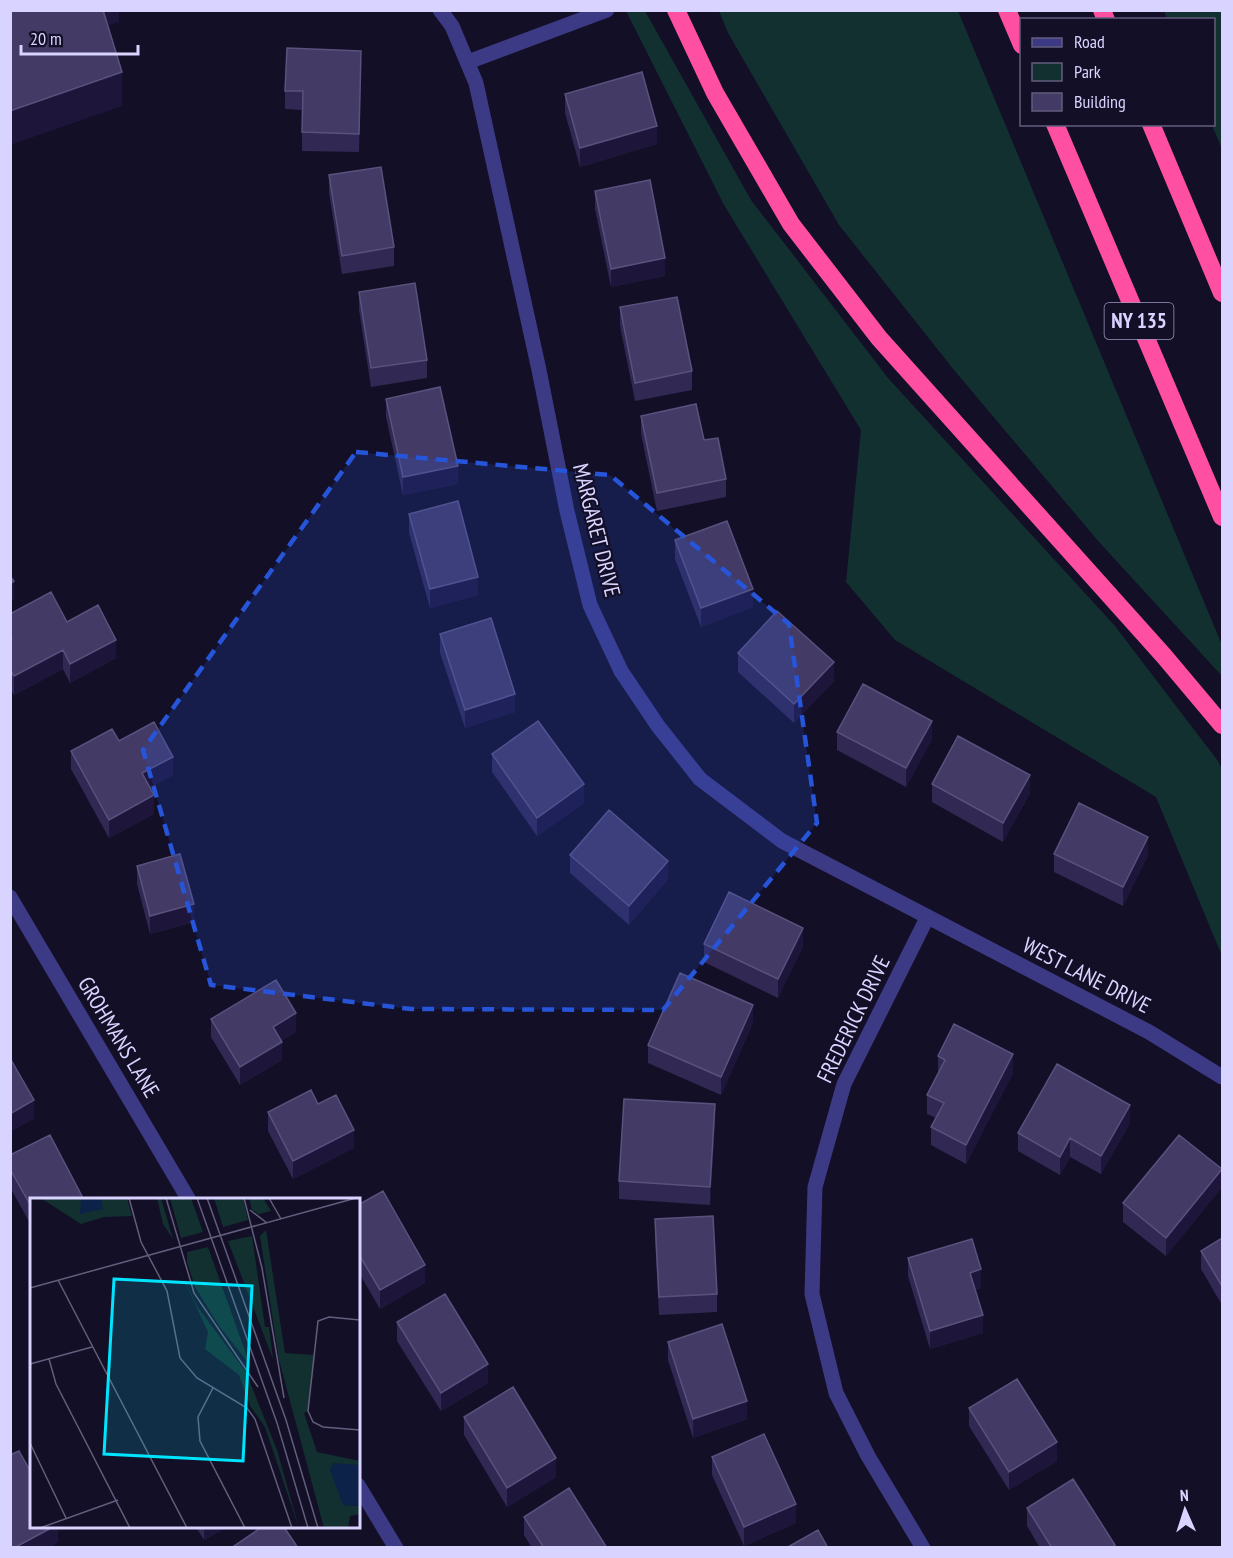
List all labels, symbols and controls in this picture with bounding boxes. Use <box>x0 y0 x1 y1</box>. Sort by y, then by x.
scale bar <box>21 18 138 56</box>
legend <box>1020 18 1215 126</box>
text: 20 m <box>30 27 62 50</box>
text: Road <box>1074 30 1105 53</box>
text: Park <box>1074 60 1101 83</box>
text: Building <box>1074 90 1126 113</box>
road number: NY 135 <box>1104 303 1174 339</box>
street label: MARGARET DRIVE <box>567 461 627 599</box>
street label: WEST LANE DRIVE <box>1018 931 1156 1019</box>
street label: FREDERICK DRIVE <box>810 951 896 1087</box>
street label: GROHMANS LANE <box>72 972 166 1102</box>
inset map <box>30 1198 360 1528</box>
north arrow <box>1155 1480 1215 1540</box>
text: N <box>1179 1485 1189 1505</box>

